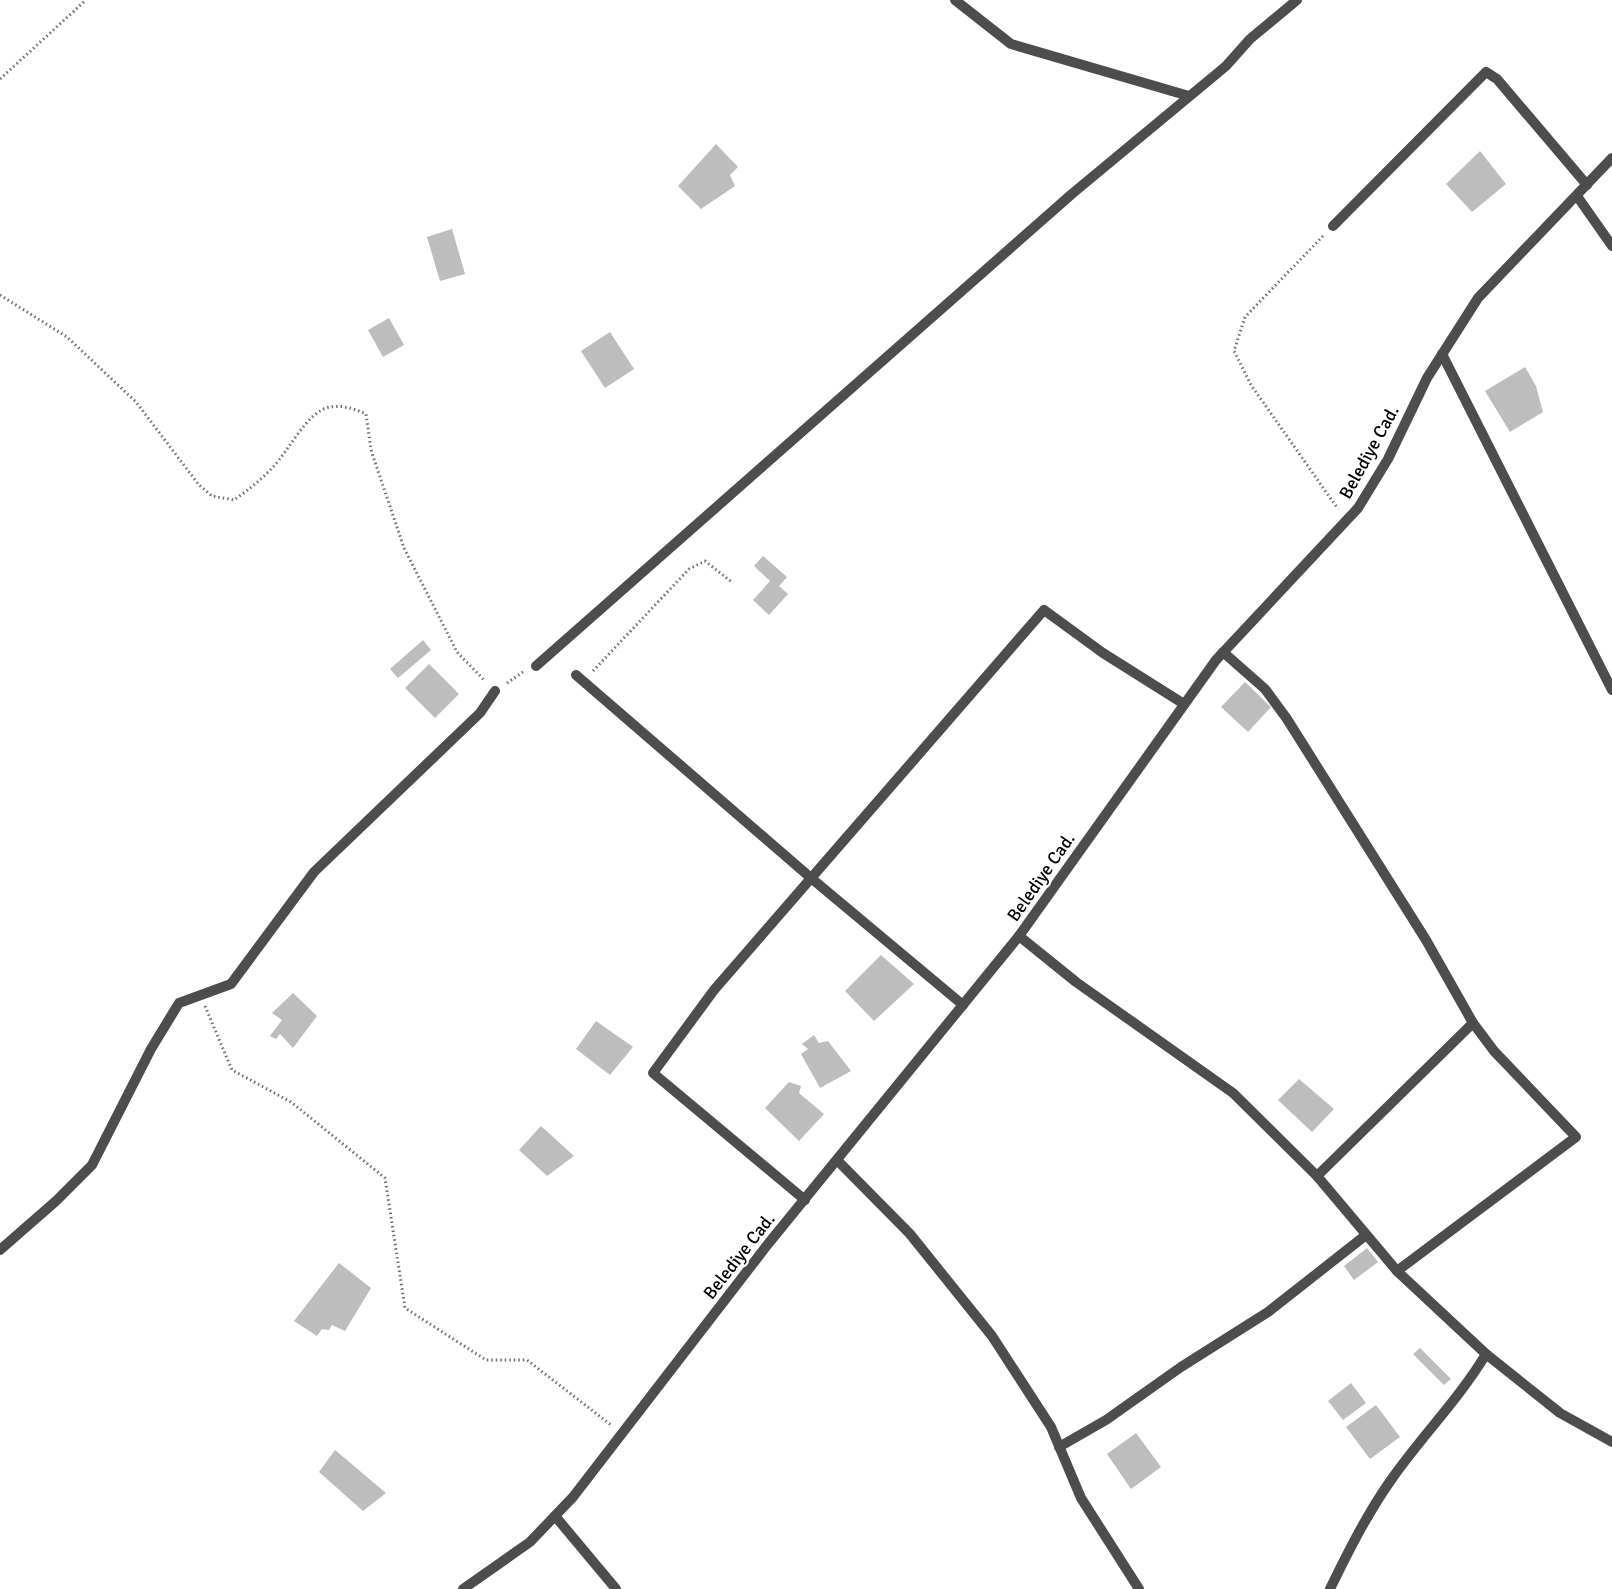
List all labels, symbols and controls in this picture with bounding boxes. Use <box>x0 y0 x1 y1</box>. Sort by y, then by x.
street label: Belediye Cad. <box>1334 401 1404 503</box>
street label: Belediye Cad. <box>1002 828 1080 926</box>
street label: Belediye Cad. <box>698 1208 780 1304</box>

